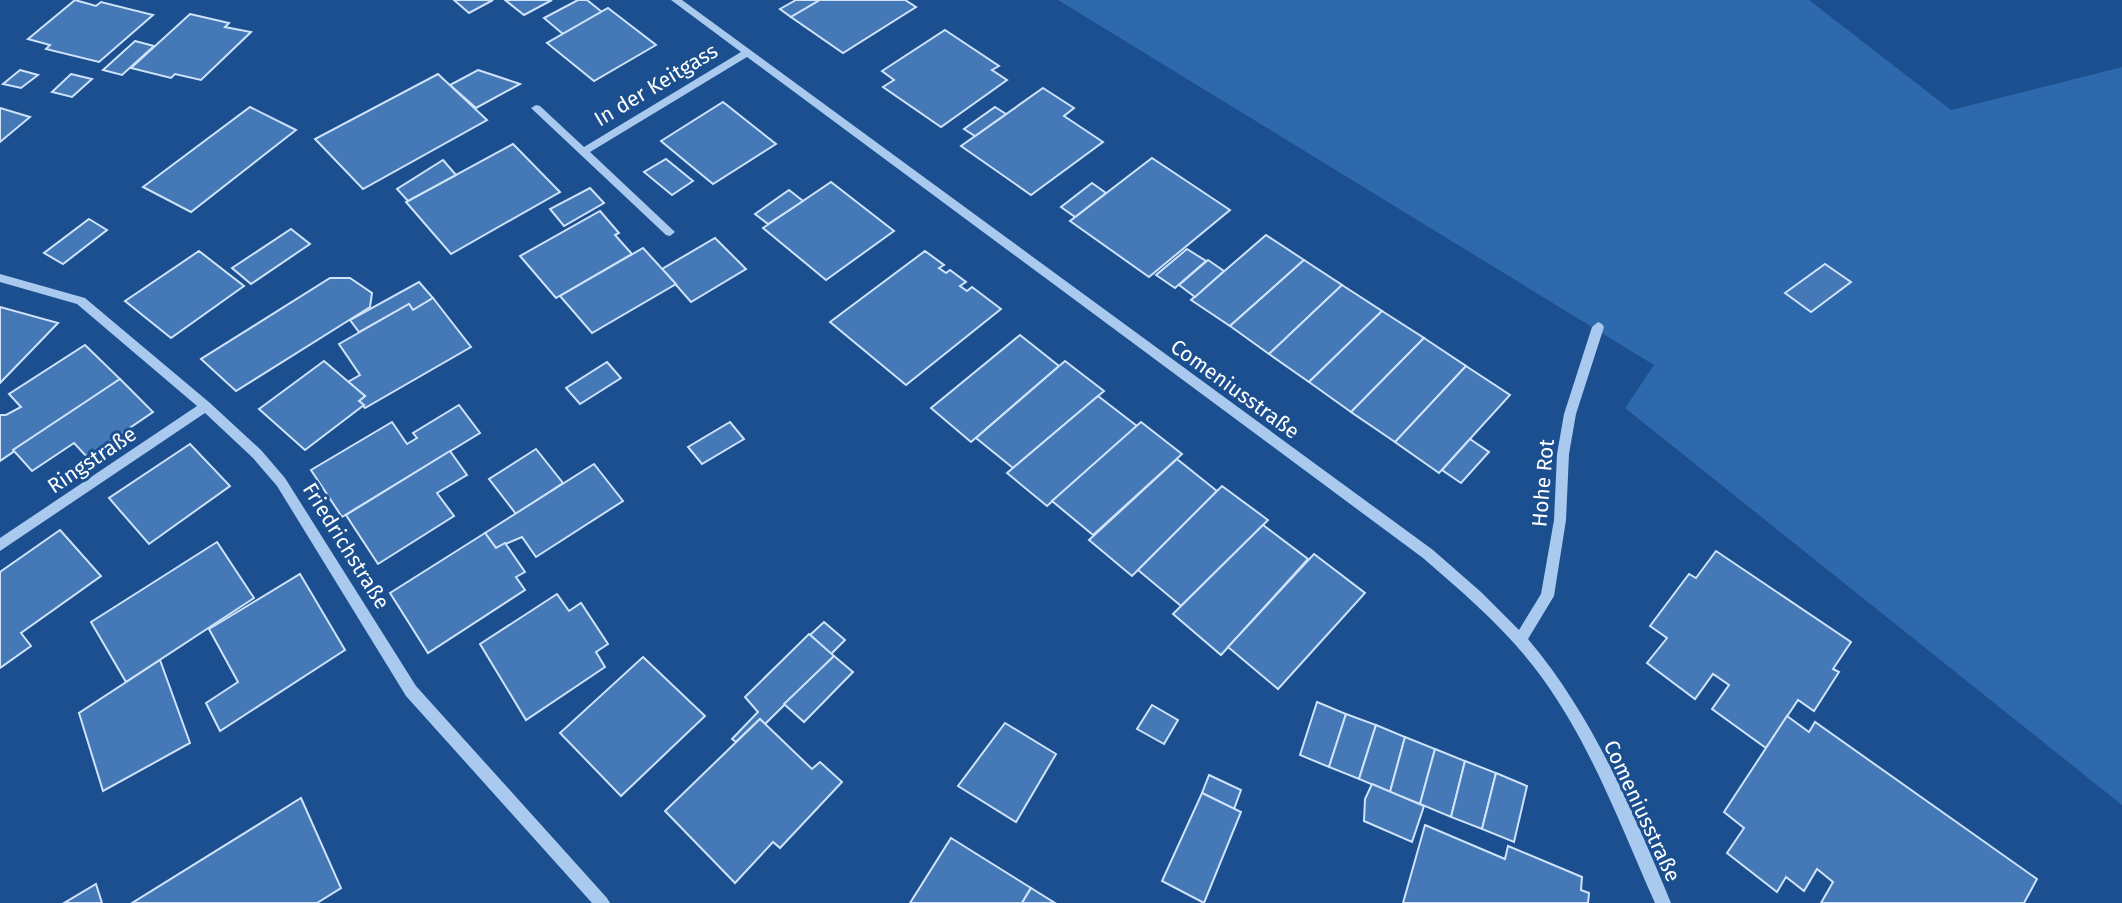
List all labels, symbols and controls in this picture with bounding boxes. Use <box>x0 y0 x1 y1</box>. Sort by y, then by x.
street label: In der Keitgass <box>589 38 723 132</box>
street label: Comeniusstraße <box>1165 333 1305 445</box>
street label: Ringstraße <box>43 421 141 499</box>
street label: Hohe Rot <box>1526 438 1560 528</box>
street label: Friedrichstraße <box>297 478 395 614</box>
street label: Comeniusstraße <box>1598 736 1686 886</box>

